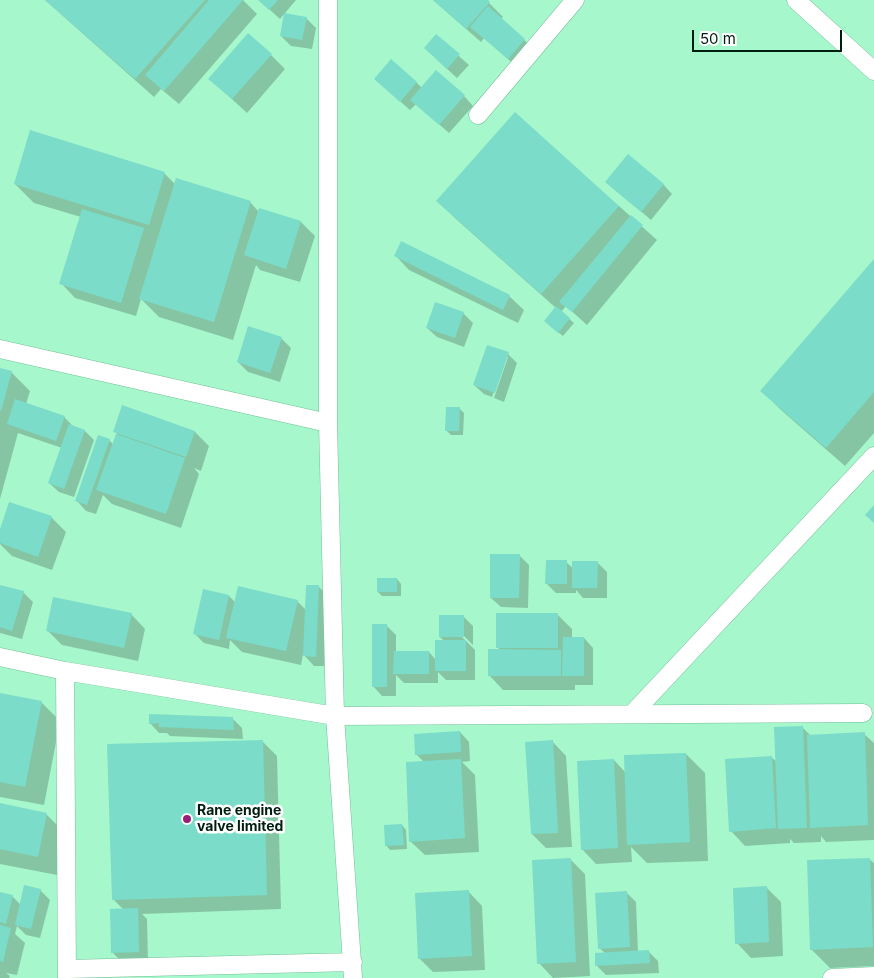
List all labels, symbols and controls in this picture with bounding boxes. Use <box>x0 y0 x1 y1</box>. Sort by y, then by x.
scale bar <box>694 20 844 52</box>
text: 50 m <box>700 29 736 48</box>
place label: Rane engine valve limited <box>197 803 283 836</box>
marker: Rane engine valve limited <box>181 813 193 825</box>

